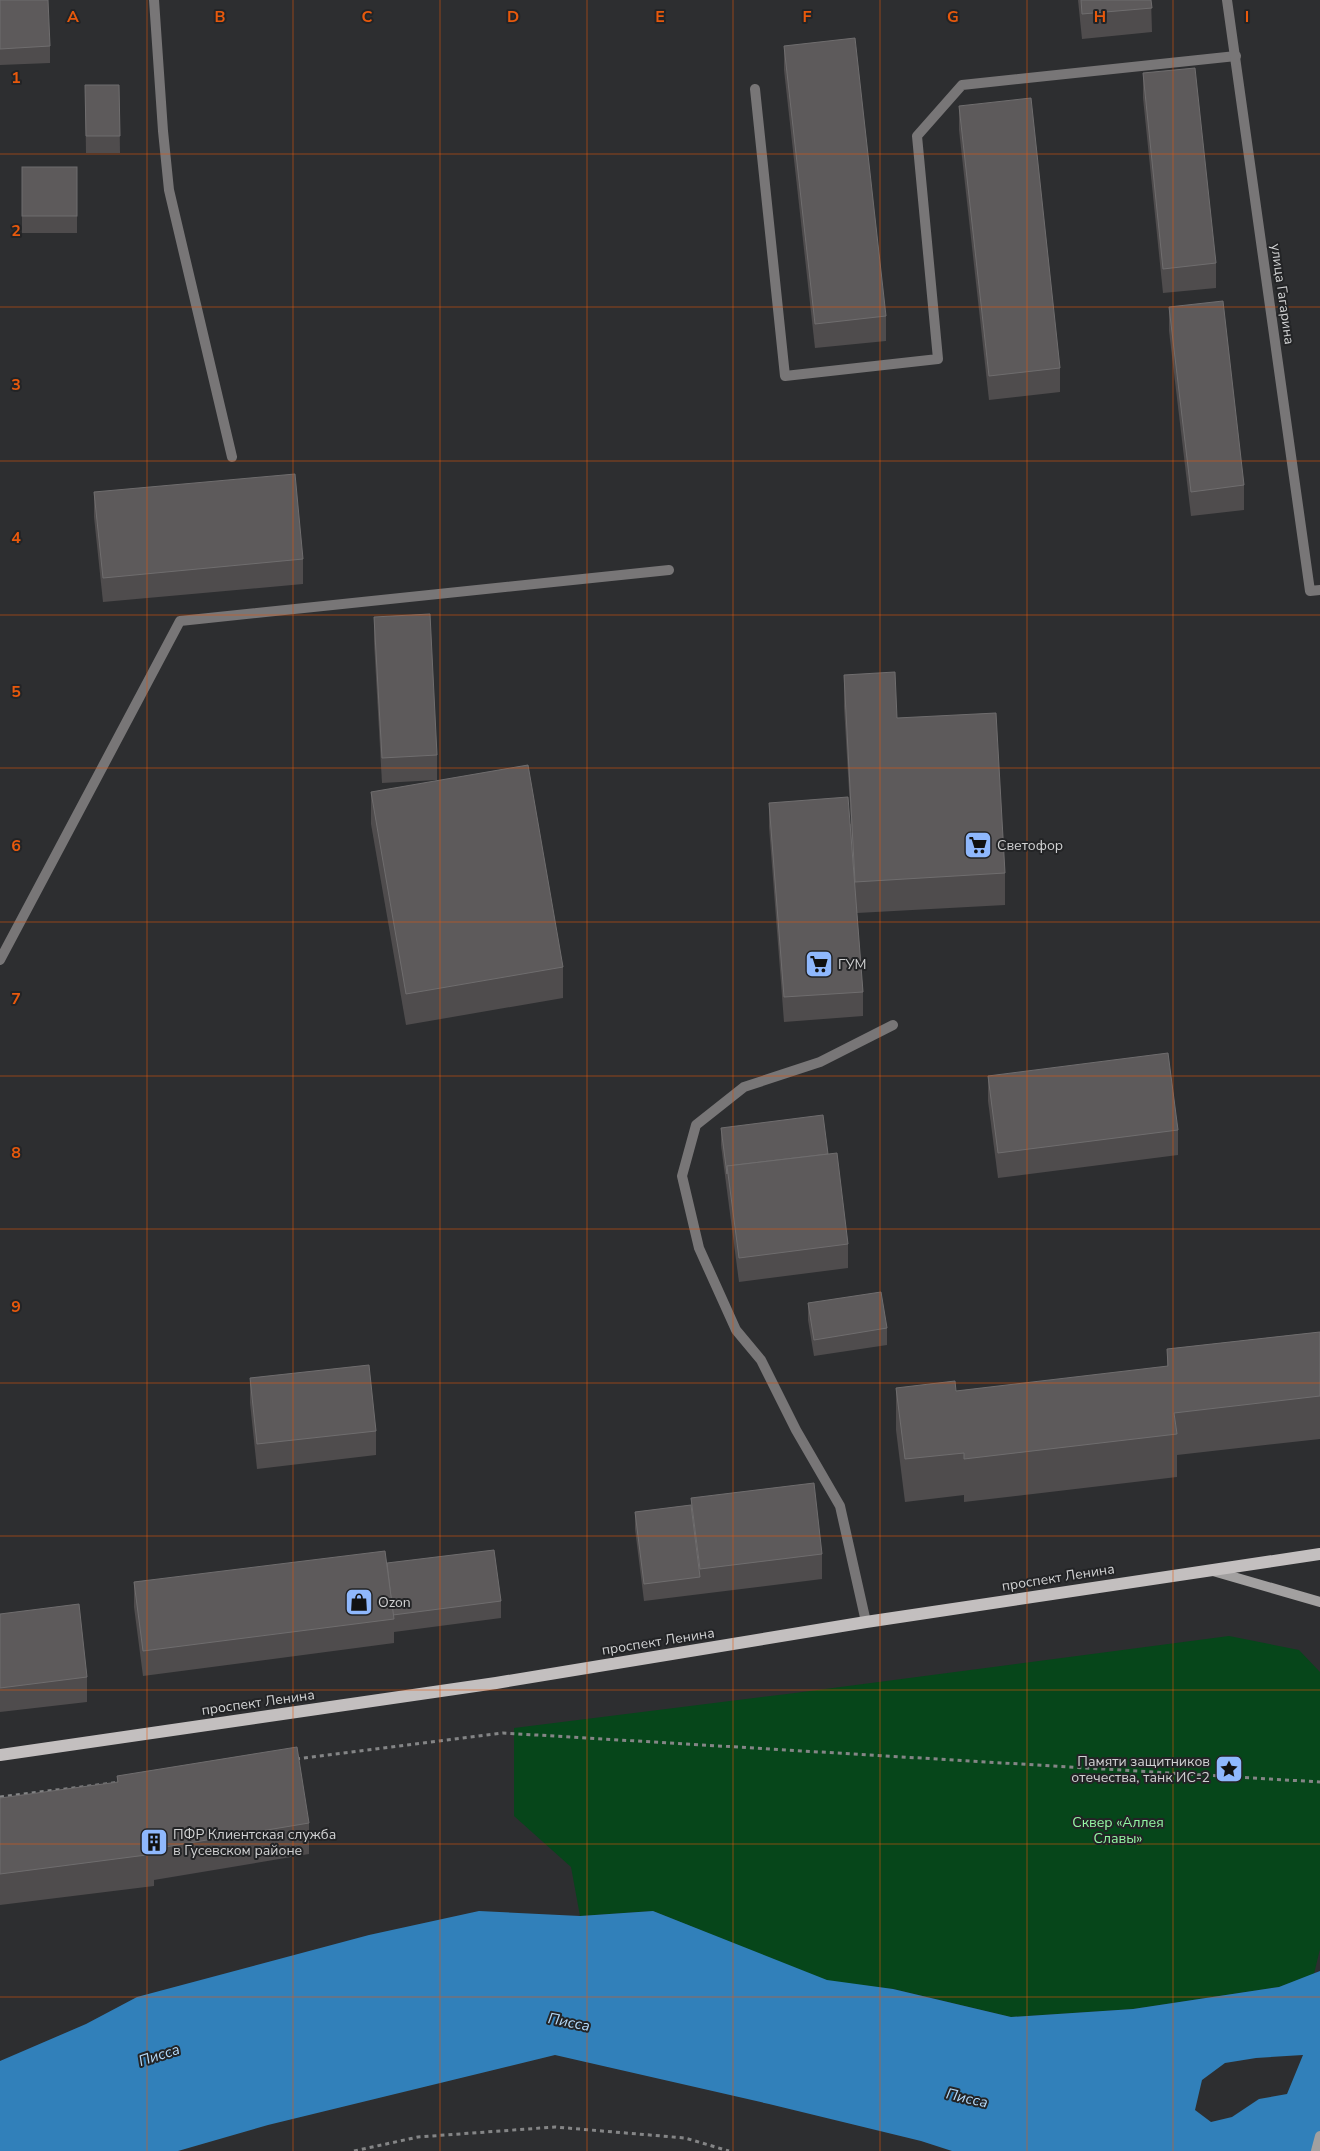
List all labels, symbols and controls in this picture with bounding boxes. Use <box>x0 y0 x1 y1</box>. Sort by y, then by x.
text: A <box>67 6 79 28</box>
text: B <box>214 6 226 28</box>
text: C <box>362 6 373 28</box>
text: D <box>507 6 519 28</box>
text: E <box>655 6 665 28</box>
text: F <box>803 6 812 28</box>
text: G <box>947 6 959 28</box>
text: H <box>1094 6 1106 28</box>
text: I <box>1245 6 1249 28</box>
text: 1 <box>11 67 21 89</box>
text: 2 <box>11 220 21 242</box>
street label: улица Гагарина <box>1266 242 1299 346</box>
text: 3 <box>11 374 21 396</box>
text: 4 <box>11 527 21 549</box>
text: 5 <box>11 681 21 703</box>
supermarket icon: Светофор <box>963 830 993 860</box>
text: 6 <box>11 835 21 857</box>
place label: Светофор <box>997 836 1063 855</box>
supermarket icon: ГУМ <box>804 949 834 979</box>
place label: ГУМ <box>838 955 867 974</box>
text: 7 <box>11 988 21 1010</box>
text: 8 <box>11 1142 21 1164</box>
text: 9 <box>11 1296 21 1318</box>
street label: проспект Ленина <box>1000 1559 1116 1596</box>
shop icon: Ozon <box>344 1587 374 1617</box>
place label: Ozon <box>378 1593 411 1612</box>
street label: проспект Ленина <box>600 1623 716 1660</box>
street label: проспект Ленина <box>200 1685 316 1720</box>
place label: Памяти защитников отечества, танк ИС-2 <box>1071 1752 1210 1787</box>
place icon: Памяти защитников отечества, танк ИС-2 <box>1214 1754 1244 1784</box>
park label: Сквер «Аллея Славы» <box>1072 1813 1164 1848</box>
place label: ПФР Клиентская служба в Гусевском районе <box>173 1825 336 1860</box>
building icon: ПФР Клиентская служба в Гусевском районе <box>139 1827 169 1857</box>
water label: Писса <box>546 2008 592 2036</box>
water label: Писса <box>136 2039 182 2071</box>
water label: Писса <box>944 2083 990 2113</box>

